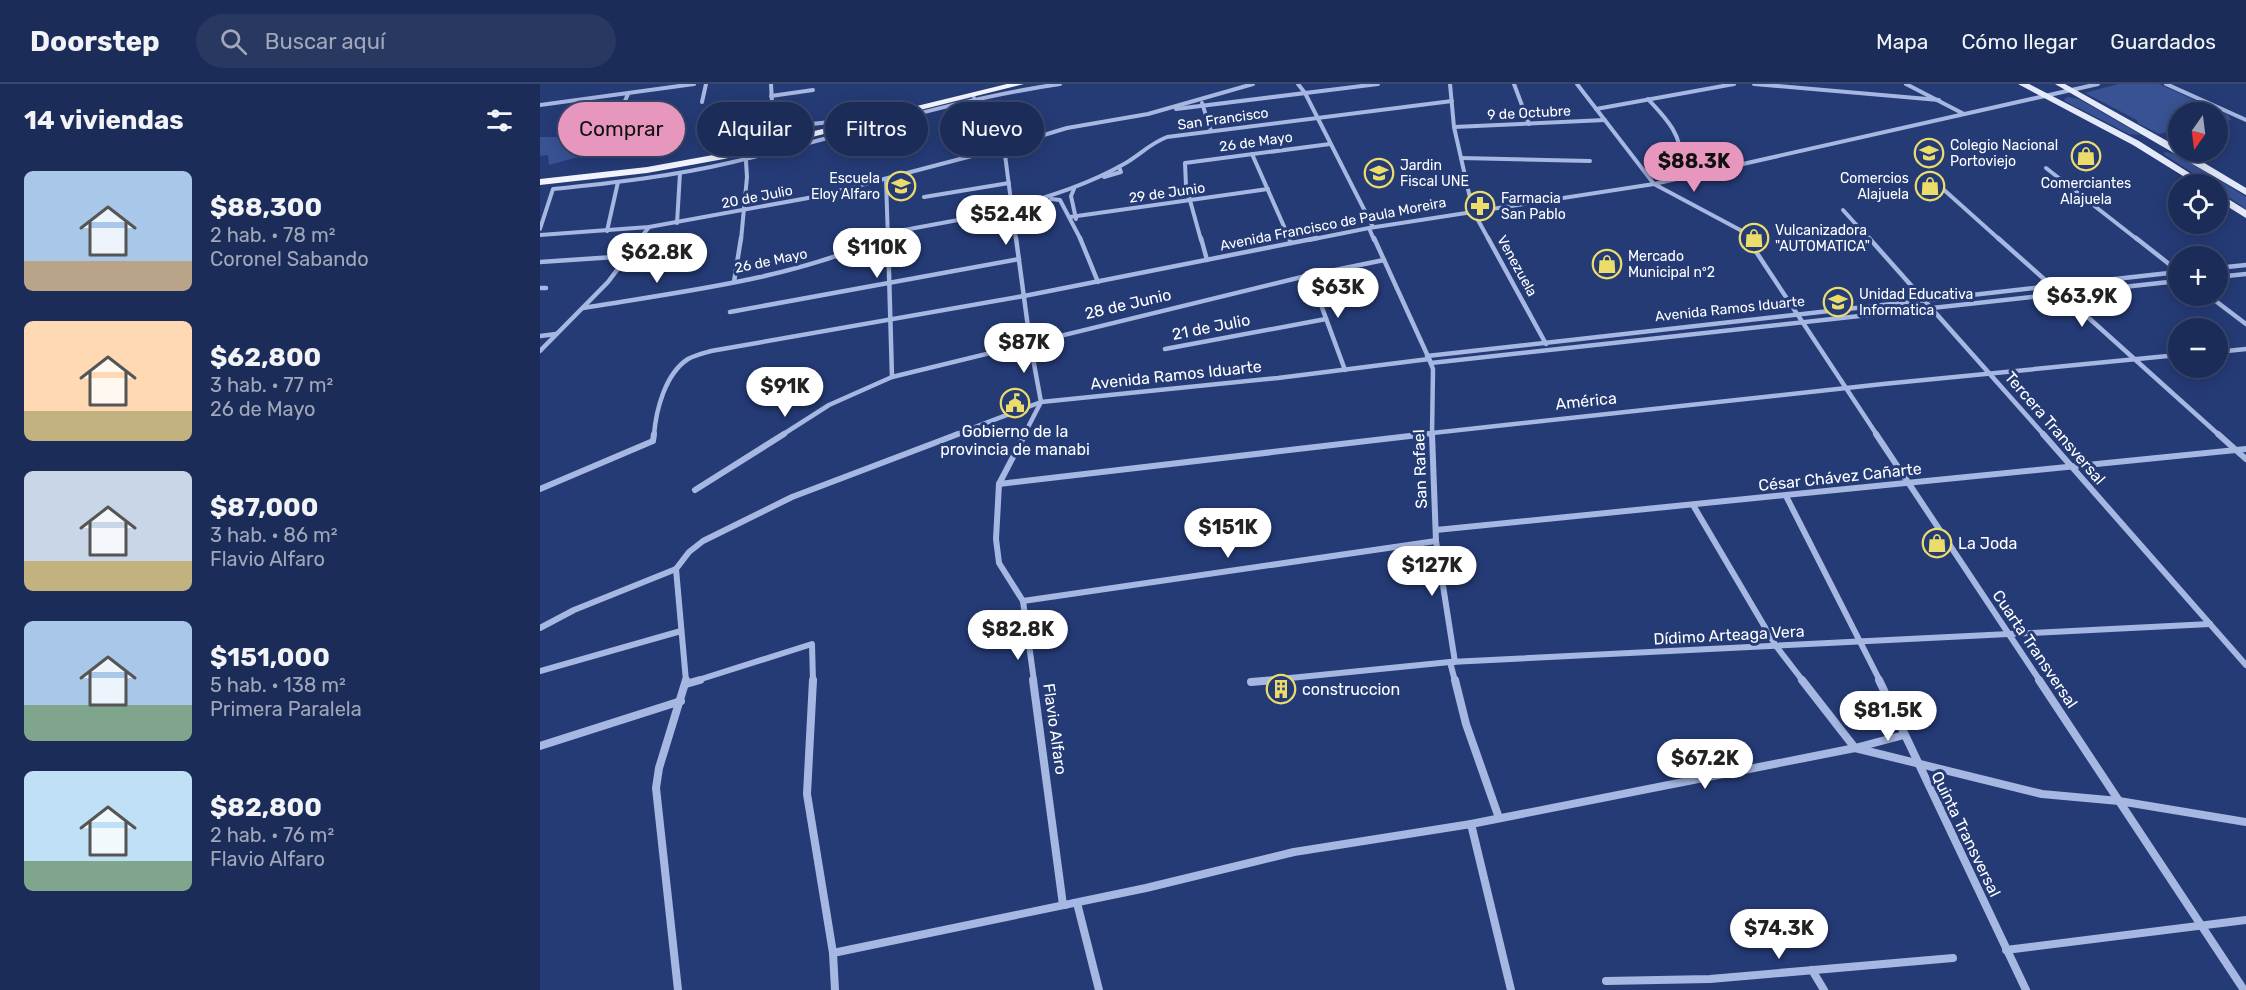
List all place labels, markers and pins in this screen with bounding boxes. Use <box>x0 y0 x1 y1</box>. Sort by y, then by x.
school or university icon: Colegio Nacional Portoviejo <box>1913 137 1945 169</box>
place label: Colegio Nacional Portoviejo <box>1950 137 2058 170</box>
shop icon: Comerciantes Alajuela <box>2070 140 2102 172</box>
pin: $88.3K <box>1645 142 1743 193</box>
school or university icon: Jardin Fiscal UNE <box>1363 157 1395 189</box>
place label: Jardin Fiscal UNE <box>1400 157 1469 190</box>
place label: Escuela Eloy Alfaro <box>811 170 880 203</box>
school or university icon: Escuela Eloy Alfaro <box>885 170 917 202</box>
place label: Comercios Alajuela <box>1840 170 1909 203</box>
shop icon: Comercios Alajuela <box>1914 170 1946 202</box>
place label: Comerciantes Alajuela <box>2041 175 2131 208</box>
pharmacy icon: Farmacia San Pablo <box>1464 190 1496 222</box>
place label: Farmacia San Pablo <box>1501 190 1566 223</box>
pin: $52.4K <box>957 195 1055 246</box>
shop icon: Vulcanizadora "AUTOMATICA" <box>1738 222 1770 254</box>
place label: Vulcanizadora "AUTOMATICA" <box>1775 222 1870 255</box>
pin: $110K <box>835 228 919 279</box>
pin: $62.8K <box>608 233 706 284</box>
shop icon: Mercado Municipal nº2 <box>1591 248 1623 280</box>
place label: Mercado Municipal nº2 <box>1628 248 1715 281</box>
pin: $63K <box>1302 268 1374 319</box>
pin: $63.9K <box>2033 277 2131 328</box>
school or university icon: Unidad Educativa Informatica <box>1822 286 1854 318</box>
place label: Unidad Educativa Informatica <box>1859 286 1973 319</box>
pin: $87K <box>988 323 1060 374</box>
pin: $91K <box>749 367 821 418</box>
public building icon: Gobierno de la provincia de manabi <box>999 387 1031 419</box>
place label: Gobierno de la provincia de manabi <box>940 422 1090 459</box>
pin: $151K <box>1186 508 1270 559</box>
shop icon: La Joda <box>1921 527 1953 559</box>
place label: La Joda <box>1958 534 2017 553</box>
pin: $127K <box>1390 546 1474 597</box>
pin: $82.8K <box>969 610 1067 661</box>
building icon: construccion <box>1265 673 1297 705</box>
place label: construccion <box>1302 680 1400 699</box>
pin: $81.5K <box>1839 691 1937 742</box>
pin: $67.2K <box>1656 739 1754 790</box>
pin: $74.3K <box>1730 909 1828 960</box>

